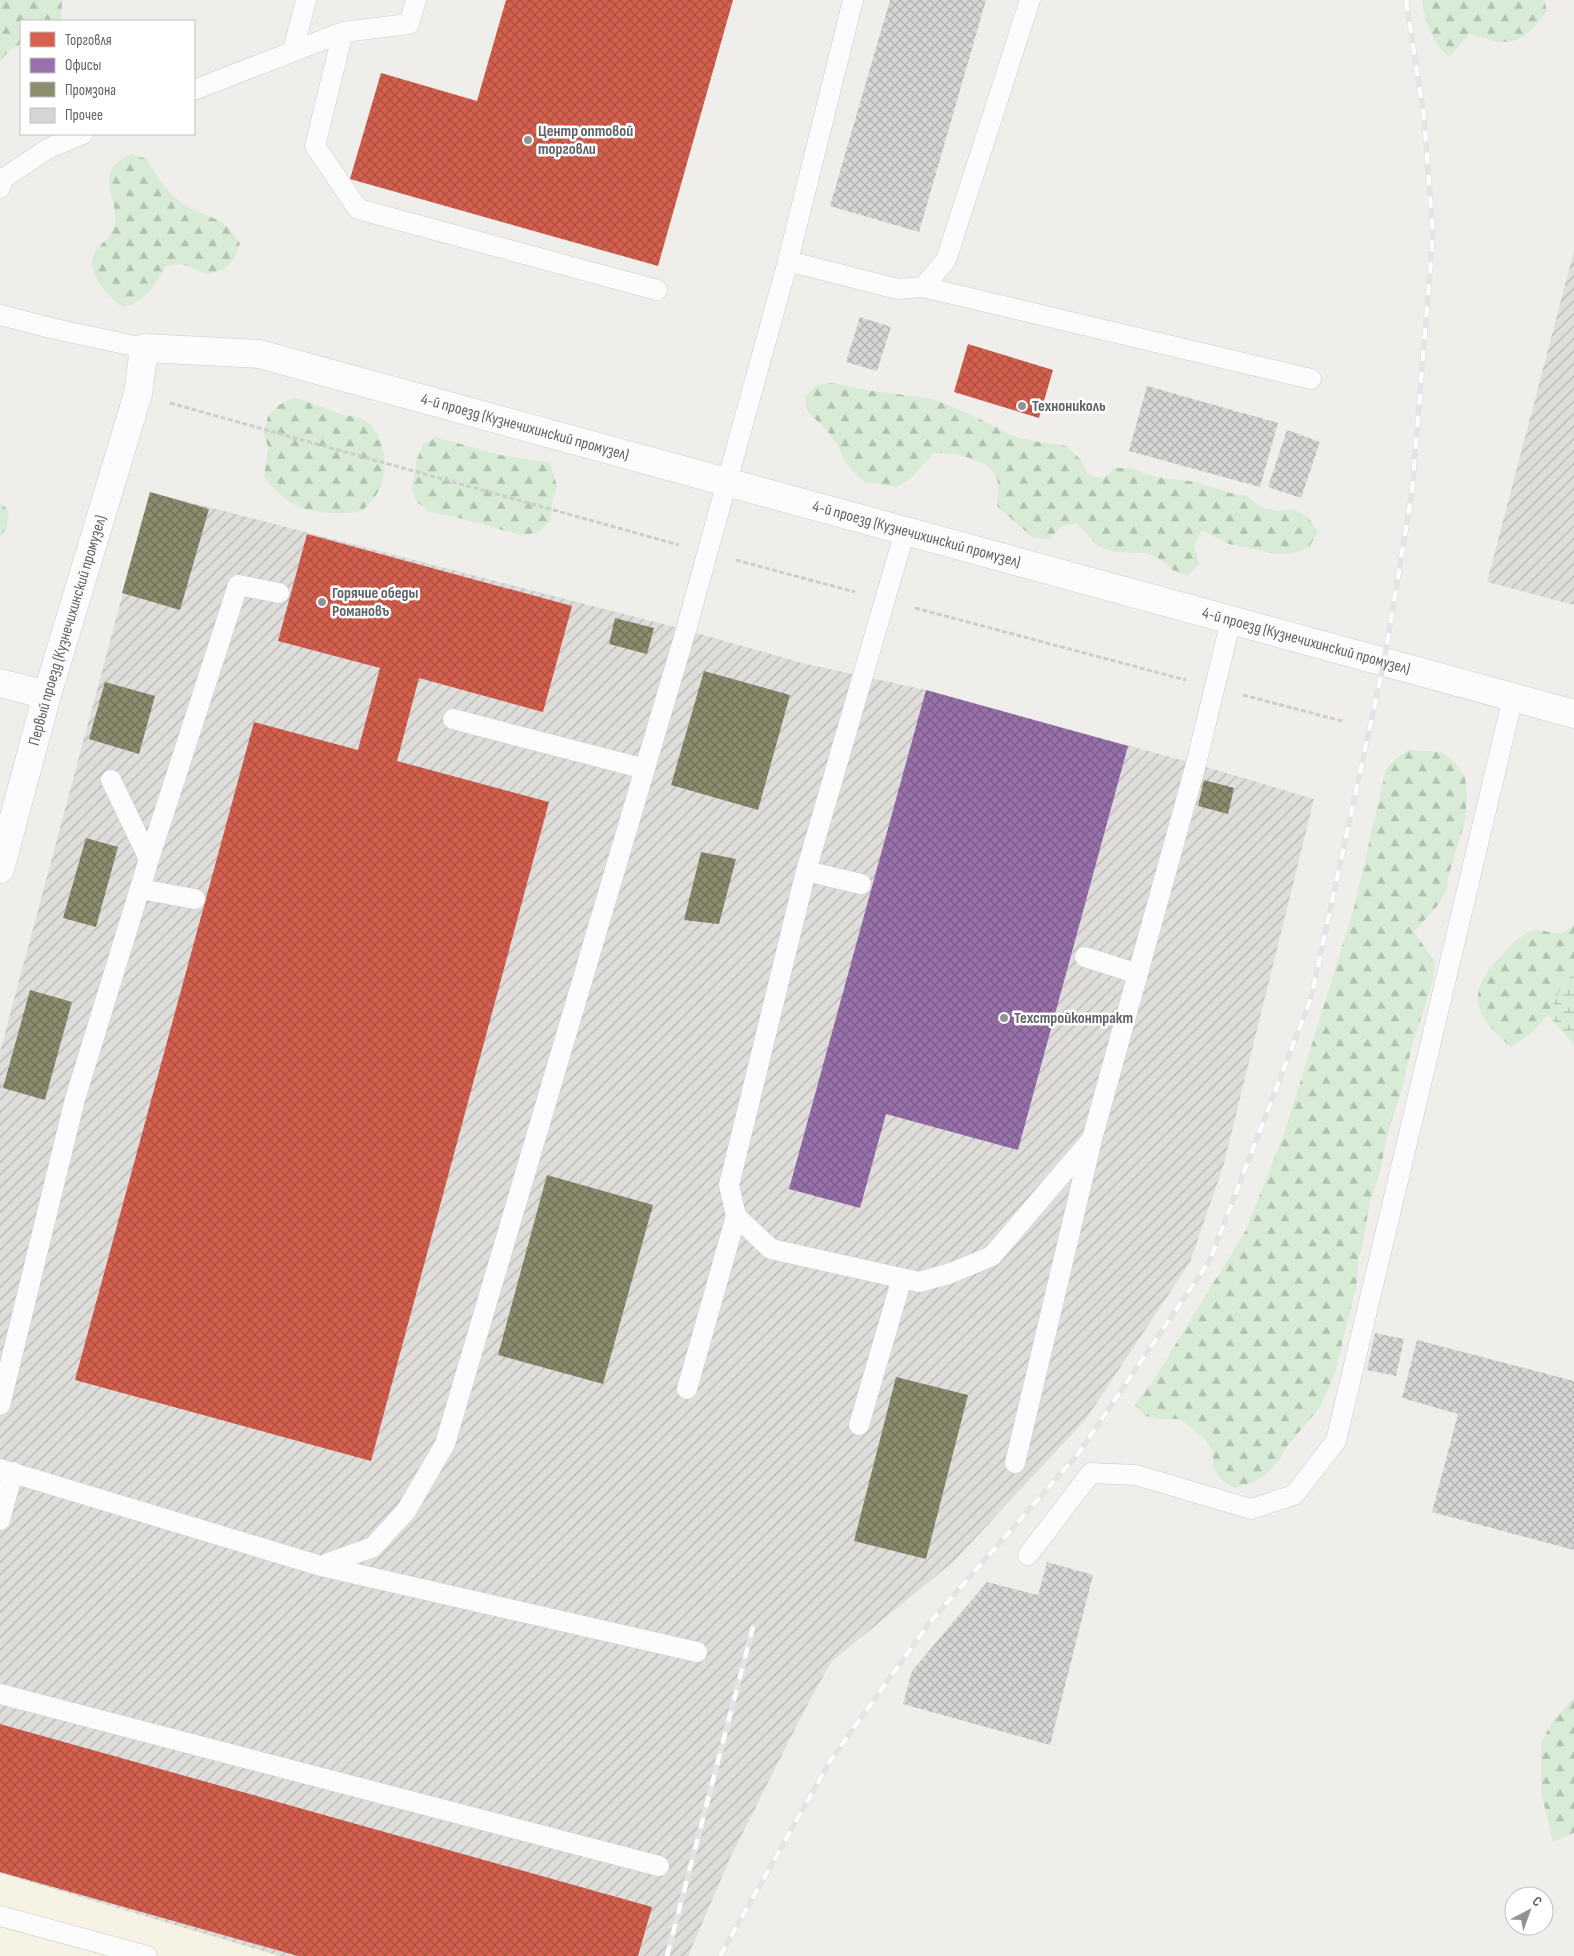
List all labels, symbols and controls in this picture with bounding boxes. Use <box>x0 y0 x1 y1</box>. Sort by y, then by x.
legend <box>20 20 195 135</box>
text: Торговля <box>65 31 112 50</box>
text: Офисы <box>65 56 101 75</box>
text: Промзона <box>65 81 116 100</box>
text: Прочее <box>65 106 103 125</box>
place label: Центр оптовой торговли <box>538 122 633 159</box>
marker: Центр оптовой торговли <box>522 134 534 146</box>
street label: 4-й проезд (Кузнечихинский промузел) <box>419 389 631 464</box>
place label: Технониколь <box>1032 397 1106 416</box>
marker: Технониколь <box>1016 400 1028 412</box>
street label: 4-й проезд (Кузнечихинский промузел) <box>810 496 1023 572</box>
street label: Первый проезд (Кузнечихинский промузел) <box>24 513 110 748</box>
place label: Горячие обеды Романовъ <box>332 584 419 621</box>
marker: Горячие обеды Романовъ <box>316 596 328 608</box>
street label: 4-й проезд (Кузнечихинский промузел) <box>1200 603 1412 678</box>
place label: Техстройконтракт <box>1014 1009 1133 1028</box>
marker: Техстройконтракт <box>998 1012 1010 1024</box>
north arrow <box>1504 1886 1554 1936</box>
text: С <box>1529 1893 1545 1910</box>

